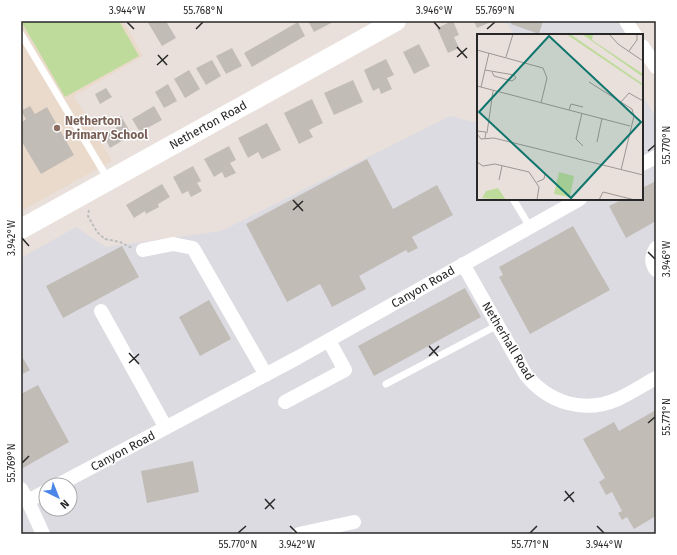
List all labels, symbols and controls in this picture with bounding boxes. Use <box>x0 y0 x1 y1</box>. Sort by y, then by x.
text: 3.944°W <box>109 5 146 17</box>
text: 55.768°N <box>183 5 223 17</box>
text: 3.946°W <box>416 5 453 17</box>
text: 55.769°N <box>475 5 515 17</box>
inset map <box>477 34 643 200</box>
street label: Netherton Road <box>167 98 249 152</box>
place label: Netherton Primary School <box>65 114 148 142</box>
marker: Netherton Primary School <box>52 123 62 133</box>
text: 55.770°N <box>661 126 673 164</box>
text: 3.942°W <box>6 219 18 256</box>
text: 3.946°W <box>661 240 673 277</box>
street label: Canyon Road <box>389 263 457 311</box>
street label: Netherhall Road <box>479 299 537 383</box>
text: 55.771°N <box>661 398 673 436</box>
street label: Canyon Road <box>88 428 158 474</box>
text: 55.769°N <box>6 443 18 483</box>
north arrow <box>38 477 78 517</box>
text: N <box>57 497 72 511</box>
text: 55.770°N <box>219 539 257 551</box>
text: 3.942°W <box>279 539 316 551</box>
text: 55.771°N <box>511 539 549 551</box>
text: 3.944°W <box>586 539 623 551</box>

